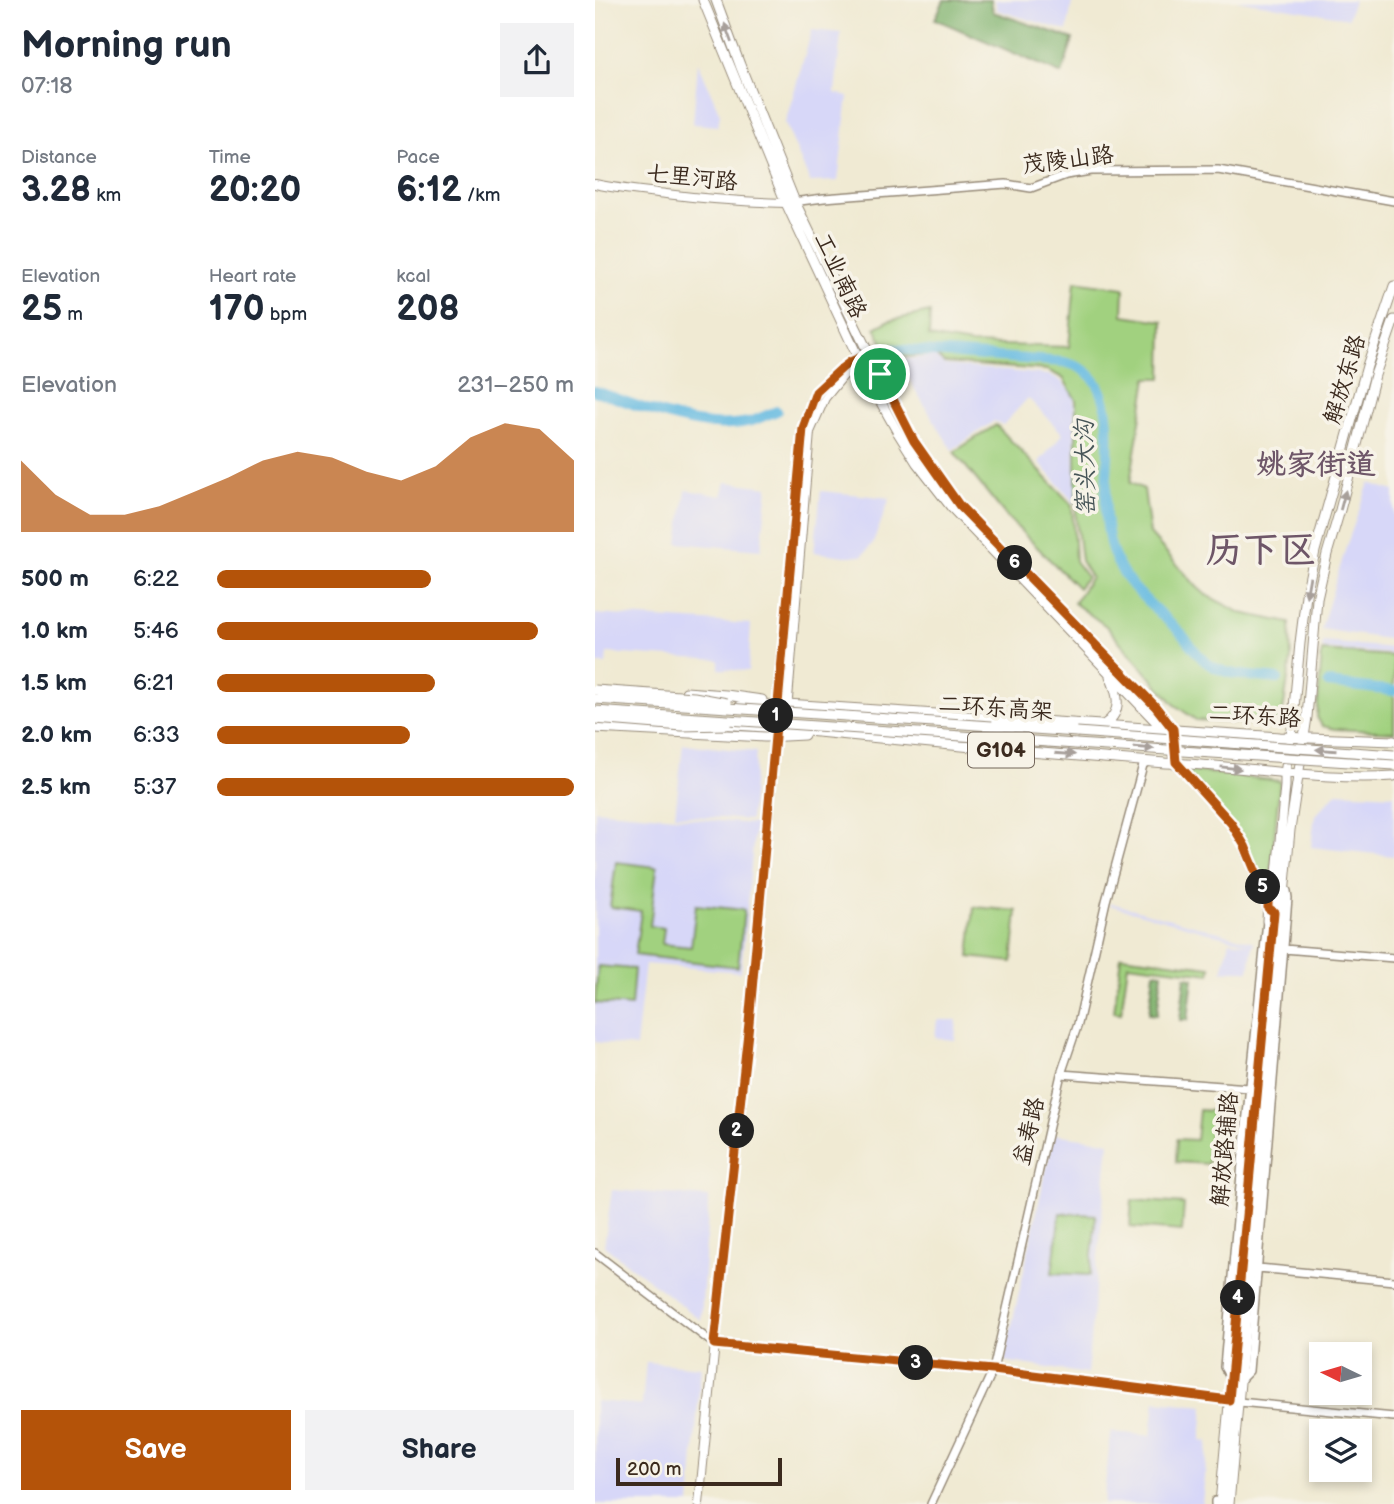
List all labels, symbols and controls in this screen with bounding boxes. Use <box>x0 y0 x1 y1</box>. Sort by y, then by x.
one-way arrow <box>722 22 733 43</box>
text: Morning run <box>21 23 232 68</box>
button: share <box>500 23 574 97</box>
text: 07:18 <box>21 72 73 100</box>
street label: 茂陵山路 <box>1021 140 1115 179</box>
text: Distance <box>21 146 97 169</box>
text: Time <box>209 146 251 169</box>
text: Pace <box>396 146 440 169</box>
street label: 七里河路 <box>645 159 739 197</box>
text: 3.28 <box>21 169 91 212</box>
text: 20:20 <box>209 169 301 212</box>
text: 6:12 <box>396 169 462 212</box>
text: km <box>91 184 121 207</box>
text: /km <box>462 184 500 207</box>
street label: 工业南路 <box>808 228 872 323</box>
text: Elevation <box>21 265 100 288</box>
text: Heart rate <box>209 265 296 288</box>
text: kcal <box>396 265 430 288</box>
text: 25 <box>21 288 62 331</box>
text: 170 <box>209 288 265 331</box>
text: 208 <box>396 288 460 331</box>
text: m <box>62 303 83 326</box>
text: bpm <box>265 303 307 326</box>
street label: 解放东路 <box>1318 331 1372 427</box>
pin <box>850 344 910 404</box>
icon: arrive <box>861 355 899 393</box>
text: Elevation <box>21 371 117 399</box>
text: 231–250 m <box>457 371 574 399</box>
water label: 窑头大沟 <box>1070 418 1101 516</box>
district label: 姚家街道 <box>1256 447 1376 483</box>
one-way arrow <box>1338 489 1349 511</box>
district label: 历下区 <box>1206 529 1317 573</box>
pin: 6 <box>997 546 1033 580</box>
text: 6 <box>1009 551 1020 574</box>
text: 500 m <box>21 565 89 593</box>
text: 6:22 <box>133 565 179 593</box>
one-way arrow <box>1302 576 1313 598</box>
text: 1.0 km <box>21 617 88 645</box>
text: 5:46 <box>133 617 179 645</box>
text: 1.5 km <box>21 669 87 697</box>
text: 6:21 <box>133 669 174 697</box>
street label: 二环东高架 <box>938 690 1054 726</box>
pin: 1 <box>759 698 793 734</box>
street label: 二环东路 <box>1208 699 1302 733</box>
text: 1 <box>772 704 780 727</box>
text: 2.0 km <box>21 721 92 749</box>
text: 6:33 <box>133 721 180 749</box>
road number: G104 <box>968 732 1034 768</box>
one-way arrow <box>1133 743 1155 754</box>
one-way arrow <box>1315 744 1337 755</box>
one-way arrow <box>1055 749 1077 760</box>
one-way arrow <box>1220 763 1242 774</box>
text: 2.5 km <box>21 773 91 801</box>
text: 5:37 <box>133 773 176 801</box>
pin: 5 <box>1245 870 1281 904</box>
text: 5 <box>1257 875 1268 898</box>
street label: 解放路辅路 <box>1206 1091 1244 1208</box>
street label: 益寿路 <box>1008 1094 1050 1168</box>
pin: 2 <box>719 1114 755 1148</box>
text: 2 <box>731 1119 742 1142</box>
pin: 4 <box>1221 1280 1255 1316</box>
text: 4 <box>1232 1286 1243 1309</box>
north arrow <box>1309 1342 1372 1405</box>
map controls <box>1309 1342 1372 1482</box>
pin: 3 <box>899 1346 933 1380</box>
text: 3 <box>910 1351 921 1374</box>
button: Save <box>21 1410 291 1490</box>
button: Share <box>305 1410 574 1490</box>
button: layers <box>1309 1419 1372 1482</box>
scale bar <box>616 1455 782 1487</box>
text: 200 m <box>627 1458 681 1481</box>

